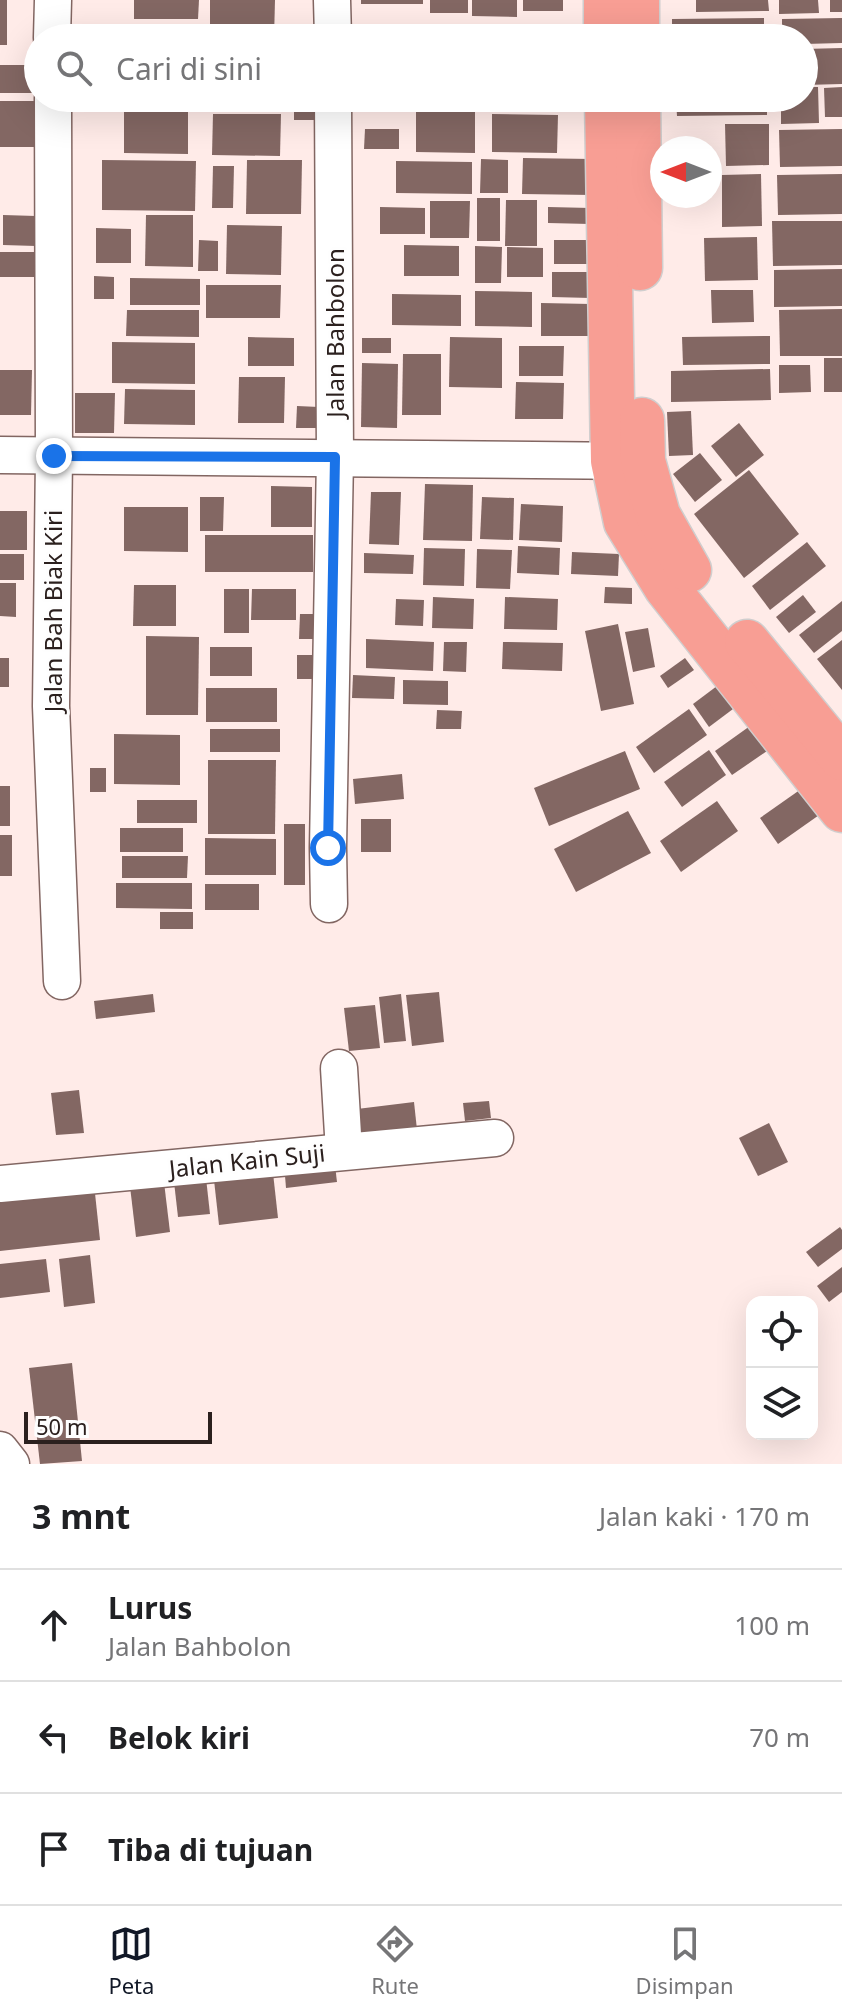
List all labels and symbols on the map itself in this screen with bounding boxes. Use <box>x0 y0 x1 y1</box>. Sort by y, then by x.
north arrow <box>650 136 722 208</box>
street label: Jalan Bahbolon <box>318 248 351 420</box>
route end <box>36 438 72 474</box>
street label: Jalan Bah Biak Kiri <box>36 510 69 714</box>
route start <box>310 830 346 866</box>
street label: Jalan Kain Suji <box>165 1135 327 1185</box>
scale bar <box>24 1408 212 1444</box>

